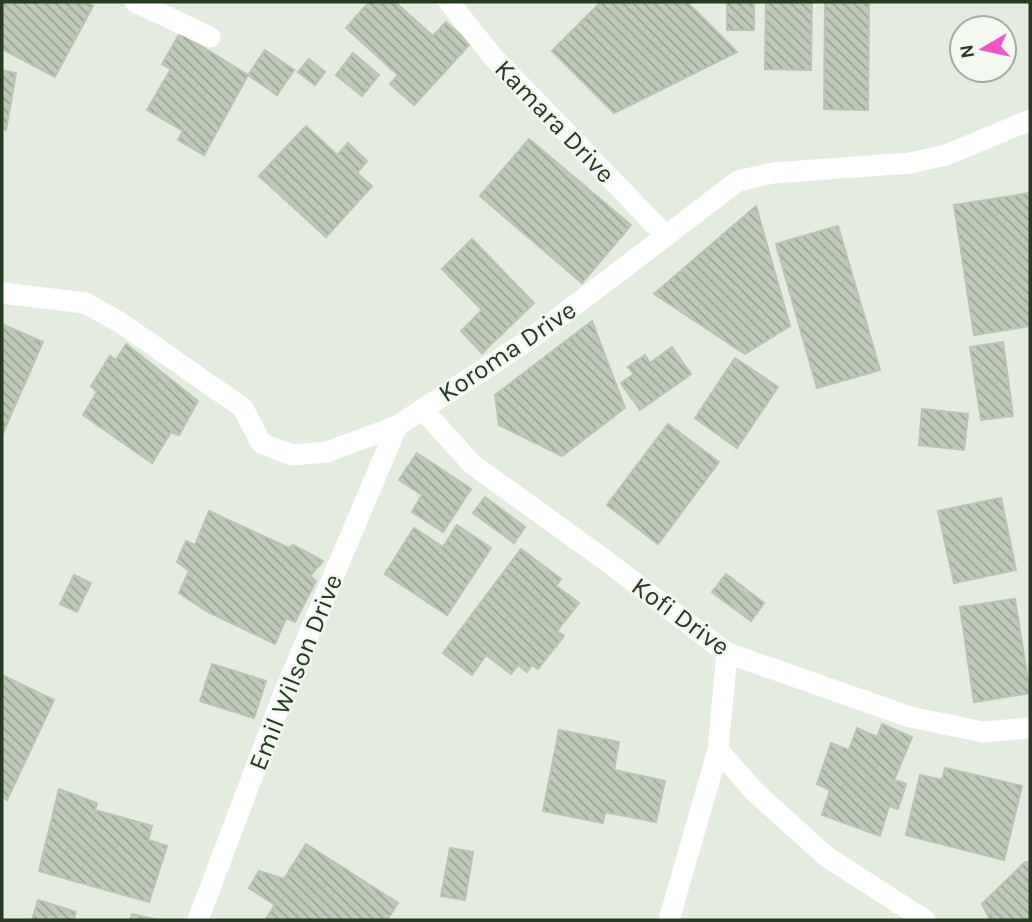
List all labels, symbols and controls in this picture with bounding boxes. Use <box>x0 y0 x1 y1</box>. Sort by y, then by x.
north arrow <box>948 14 1018 84</box>
text: N <box>955 43 979 60</box>
street label: Kamara Drive <box>488 53 621 189</box>
street label: Koroma Drive <box>433 294 582 409</box>
street label: Emil Wilson Drive <box>242 570 349 775</box>
street label: Kofi Drive <box>626 570 736 662</box>

